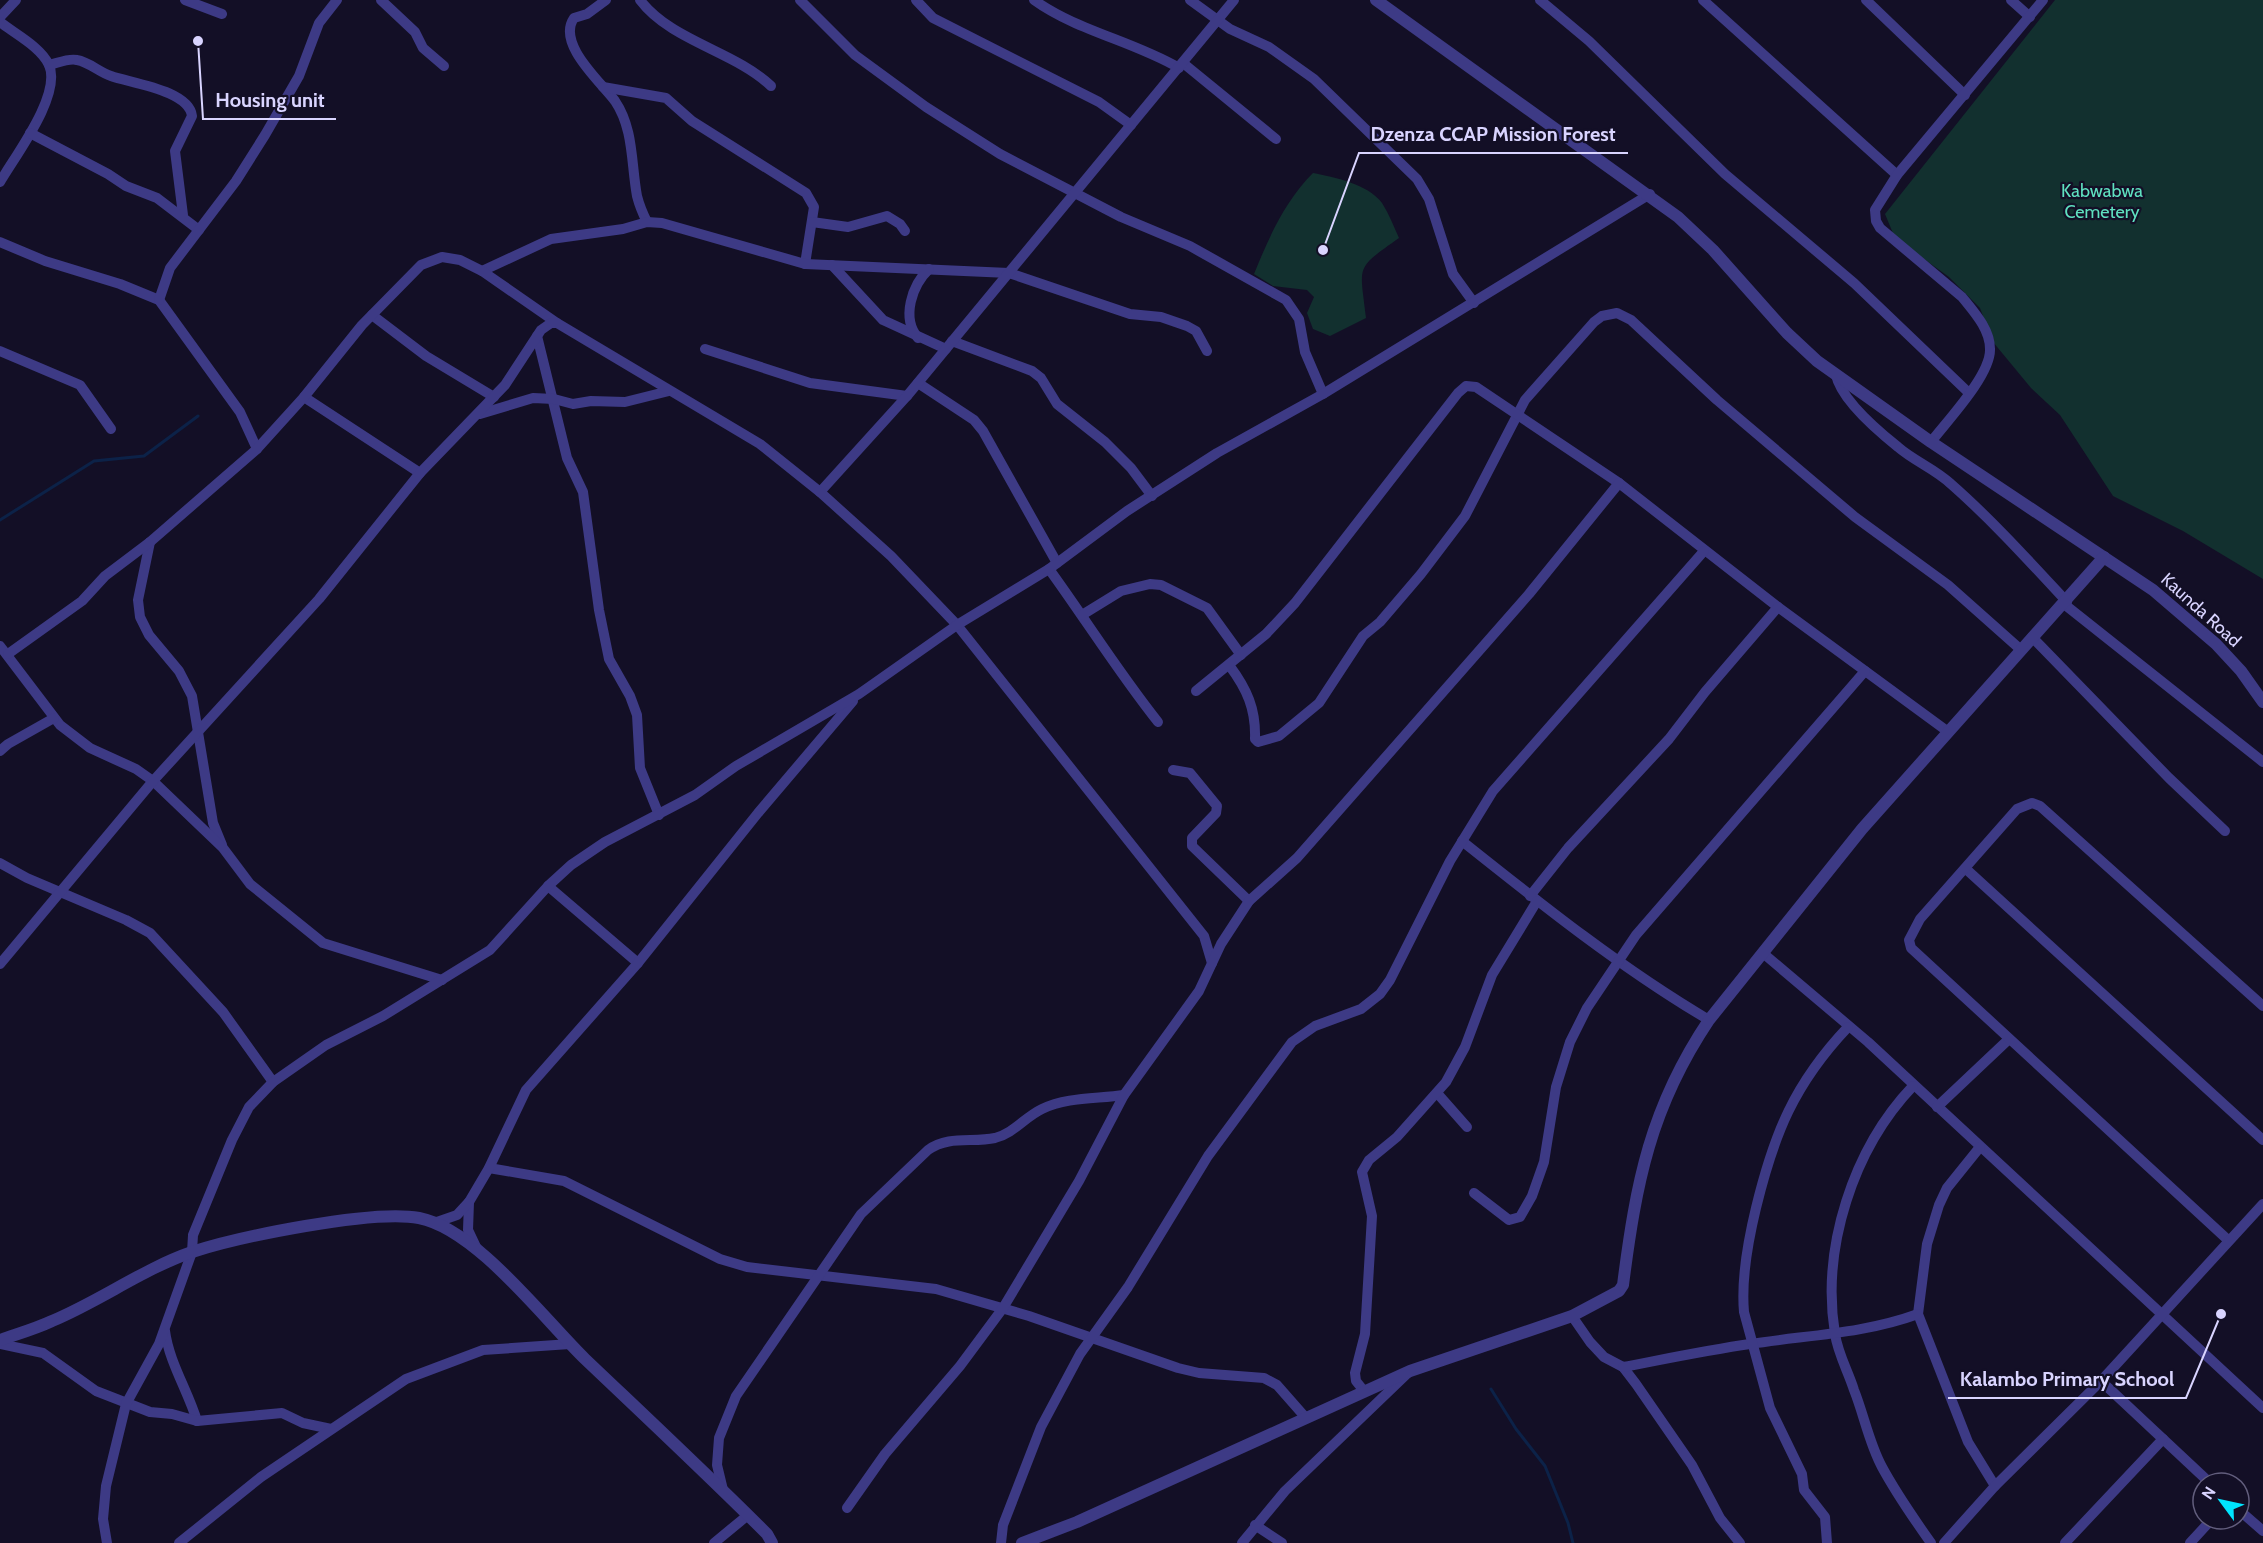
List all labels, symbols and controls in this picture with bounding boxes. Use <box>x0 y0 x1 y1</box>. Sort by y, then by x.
callout: Housing unit <box>203 81 336 119</box>
text: Housing unit <box>215 88 325 112</box>
callout: Dzenza CCAP Mission Forest <box>1359 115 1628 153</box>
text: Dzenza CCAP Mission Forest <box>1370 122 1616 146</box>
park label: Kabwabwa Cemetery <box>2061 180 2143 223</box>
street label: Kaunda Road <box>2156 568 2246 652</box>
callout: Kalambo Primary School <box>1948 1360 2186 1398</box>
text: Kalambo Primary School <box>1960 1367 2174 1391</box>
north arrow <box>2191 1471 2251 1531</box>
text: N <box>2198 1483 2220 1503</box>

